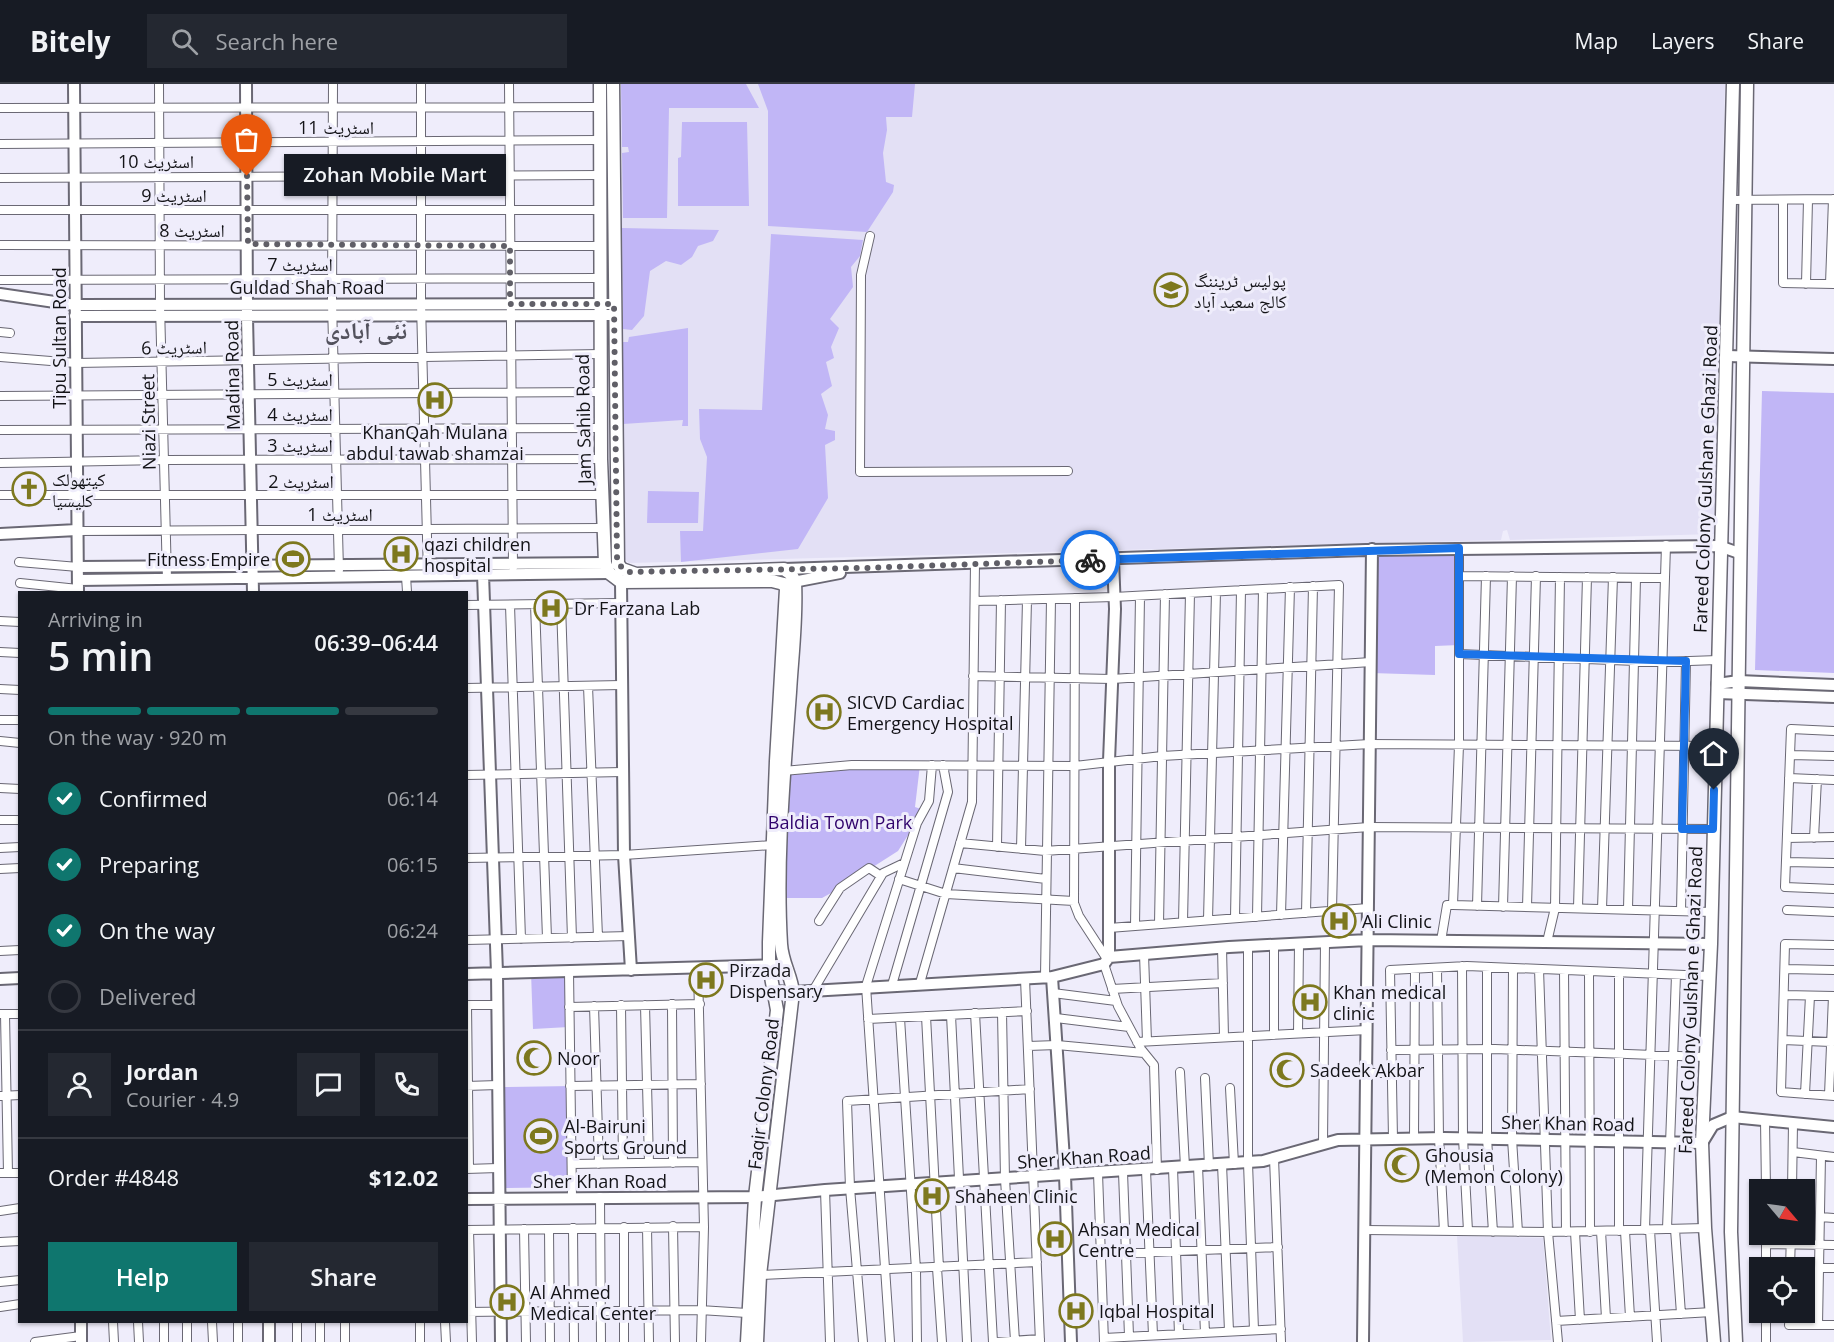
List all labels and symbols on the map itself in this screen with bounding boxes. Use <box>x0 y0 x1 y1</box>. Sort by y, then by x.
pin <box>221 114 272 176</box>
street label: اسٹریٹ 11 <box>298 115 374 139</box>
street label: اسٹریٹ 10 <box>118 149 194 173</box>
callout: Zohan Mobile Mart <box>283 155 505 197</box>
street label: اسٹریٹ 9 <box>141 183 207 207</box>
street label: اسٹریٹ 8 <box>159 218 225 242</box>
street label: اسٹریٹ 7 <box>267 252 333 276</box>
street label: Tipu Sultan Road <box>47 267 71 409</box>
place label: پولیس ٹریننگ کالج سعید آباد <box>1194 268 1287 314</box>
school or university icon: پولیس ٹریننگ کالج سعید آباد <box>1153 272 1189 308</box>
street label: Guldad Shah Road <box>230 275 384 299</box>
district label: نئی آبادی <box>325 313 407 346</box>
street label: Madina Road <box>219 320 245 430</box>
street label: Fareed Colony Gulshan e Ghazi Road <box>1688 324 1722 634</box>
street label: اسٹریٹ 6 <box>141 334 207 360</box>
street label: Jam Sahib Road <box>570 354 596 486</box>
street label: اسٹریٹ 5 <box>267 367 333 391</box>
street label: Niazi Street <box>135 374 161 470</box>
hospital icon: KhanQah Mulana abdul tawab shamzai <box>417 382 453 418</box>
street label: اسٹریٹ 4 <box>267 402 333 426</box>
place label: KhanQah Mulana abdul tawab shamzai <box>346 420 524 465</box>
street label: اسٹریٹ 3 <box>267 433 333 457</box>
place label: کیتھولک کلیسیا <box>52 467 106 512</box>
street label: اسٹریٹ 2 <box>268 469 334 493</box>
church icon: کیتھولک کلیسیا <box>11 471 47 507</box>
street label: اسٹریٹ 1 <box>307 502 373 526</box>
courier <box>1060 530 1120 590</box>
place label: qazi children hospital <box>424 532 531 577</box>
hospital icon: qazi children hospital <box>383 536 419 572</box>
sports icon: Fitness Empire <box>275 541 311 577</box>
place label: Fitness Empire <box>147 547 270 571</box>
hospital icon: Dr Farzana Lab <box>533 590 569 626</box>
place label: Dr Farzana Lab <box>574 596 700 620</box>
place label: SICVD Cardiac Emergency Hospital <box>847 690 1014 735</box>
hospital icon: SICVD Cardiac Emergency Hospital <box>806 694 842 730</box>
pin <box>1688 728 1739 790</box>
park label: Baldia Town Park <box>768 810 913 834</box>
street label: Fareed Colony Gulshan e Ghazi Road <box>1673 845 1707 1155</box>
hospital icon: Ali Clinic <box>1321 903 1357 939</box>
place label: Ali Clinic <box>1362 909 1432 933</box>
place label: Pirzada Dispensary <box>729 958 823 1003</box>
hospital icon: Pirzada Dispensary <box>688 962 724 998</box>
place label: Khan medical clinic <box>1333 980 1446 1025</box>
hospital icon: Khan medical clinic <box>1292 984 1328 1020</box>
street label: Faqir Colony Road <box>742 1017 784 1171</box>
mosque icon: Noor <box>516 1040 552 1076</box>
place label: Noor <box>557 1046 600 1070</box>
mosque icon: Sadeek Akbar <box>1269 1052 1305 1088</box>
place label: Sadeek Akbar <box>1310 1058 1425 1082</box>
street label: Sher Khan Road <box>1501 1110 1635 1136</box>
place label: Al-Bairuni Sports Ground <box>564 1114 687 1159</box>
sports icon: Al-Bairuni Sports Ground <box>523 1118 559 1154</box>
street label: Sher Khan Road <box>1016 1140 1152 1174</box>
place label: Ghousia (Memon Colony) <box>1425 1143 1563 1188</box>
mosque icon: Ghousia (Memon Colony) <box>1384 1147 1420 1183</box>
street label: Sher Khan Road <box>533 1169 667 1193</box>
hospital icon: Shaheen Clinic <box>914 1178 950 1214</box>
north arrow <box>1749 1179 1815 1245</box>
place label: Shaheen Clinic <box>955 1184 1078 1208</box>
place label: Ahsan Medical Centre <box>1078 1217 1200 1262</box>
hospital icon: Ahsan Medical Centre <box>1037 1221 1073 1257</box>
place label: Al Ahmed Medical Center <box>530 1280 657 1325</box>
hospital icon: Al Ahmed Medical Center <box>489 1284 525 1320</box>
hospital icon: Iqbal Hospital <box>1058 1293 1094 1329</box>
place label: Iqbal Hospital <box>1099 1299 1214 1323</box>

